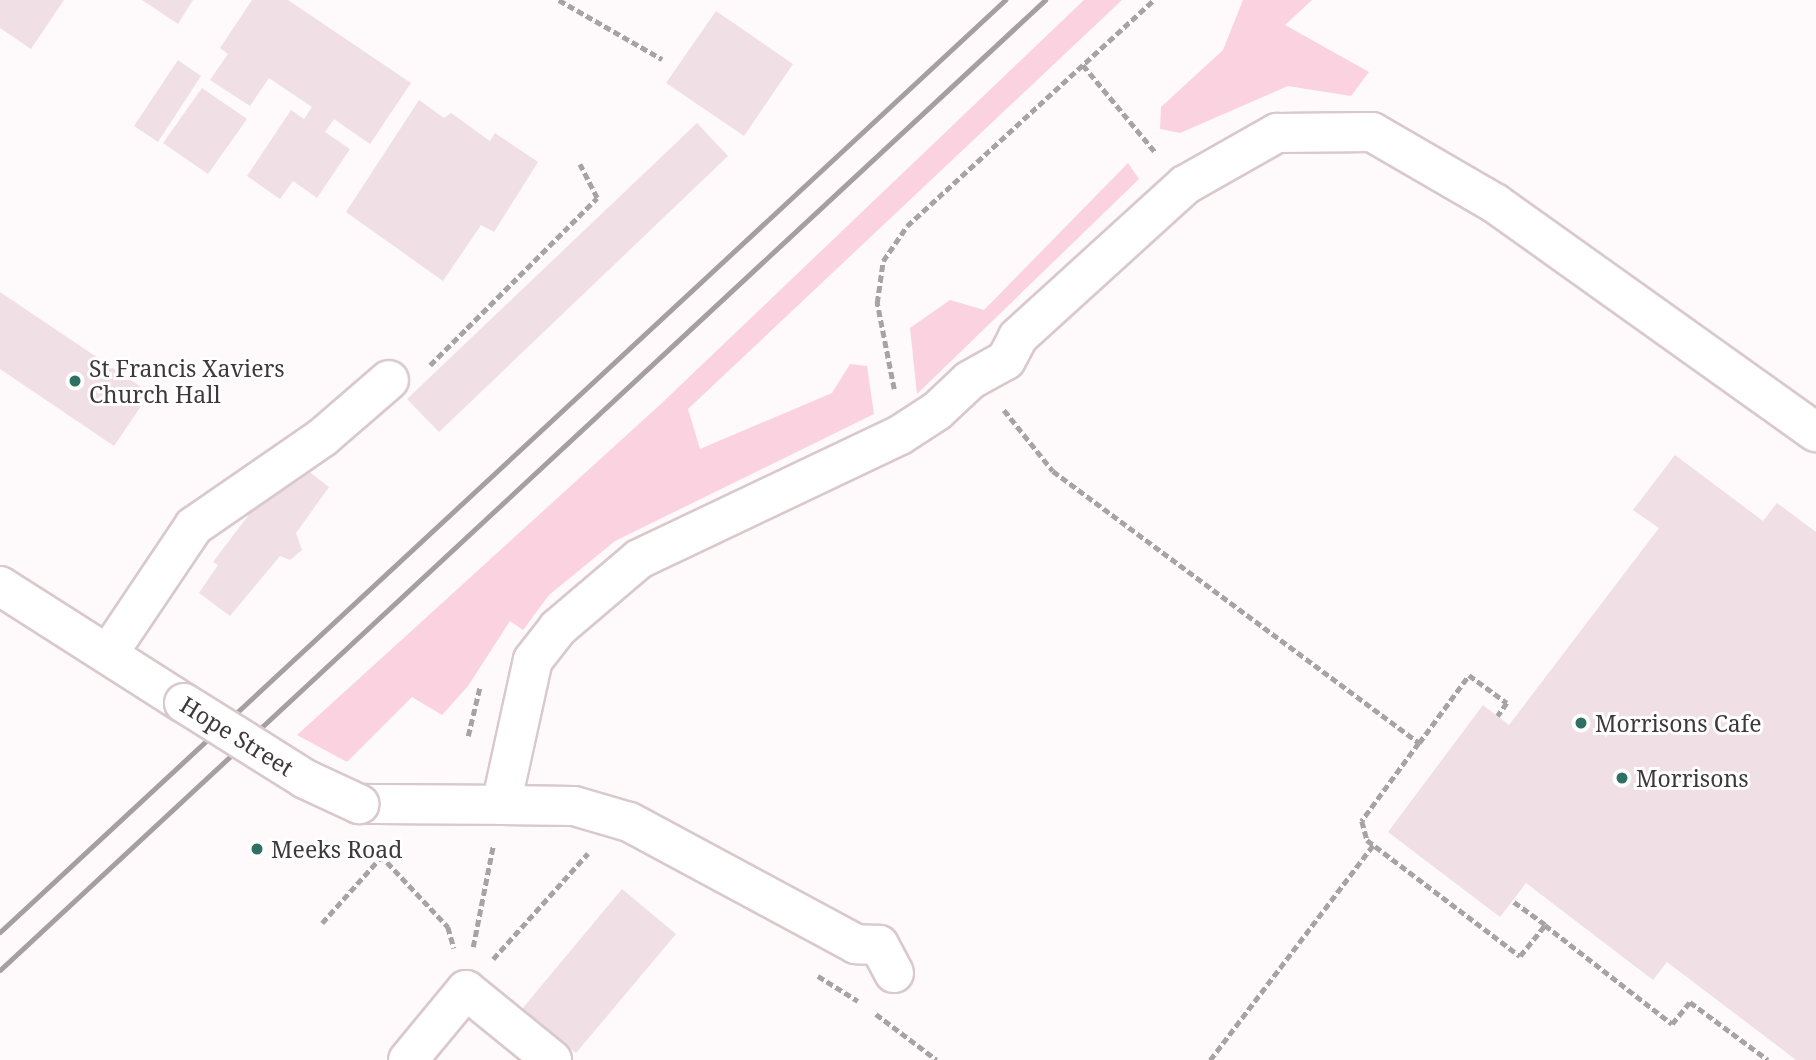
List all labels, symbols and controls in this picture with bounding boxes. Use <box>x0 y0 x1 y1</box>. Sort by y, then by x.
place label: St Francis Xaviers Church Hall <box>89 354 285 408</box>
marker: St Francis Xaviers Church Hall <box>67 373 83 389</box>
street label: Hope Street <box>175 690 299 782</box>
place label: Morrisons Cafe <box>1595 709 1762 737</box>
marker: Morrisons Cafe <box>1573 715 1589 731</box>
place label: Morrisons <box>1636 764 1749 792</box>
marker: Morrisons <box>1614 770 1630 786</box>
place label: Meeks Road <box>271 835 402 863</box>
marker: Meeks Road <box>249 841 265 857</box>

